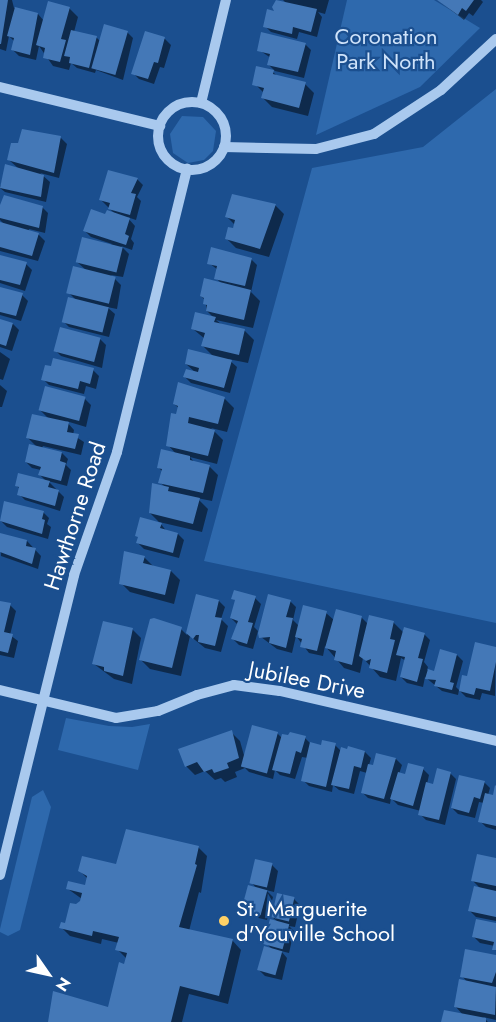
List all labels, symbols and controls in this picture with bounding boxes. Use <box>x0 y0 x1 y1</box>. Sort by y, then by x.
park label: Coronation Park North <box>334 23 438 74</box>
street label: Hawthorne Road <box>39 438 111 594</box>
street label: Jubilee Drive <box>246 656 368 704</box>
place label: St. Marguerite d'Youville School <box>236 895 395 946</box>
marker: St. Marguerite d'Youville School <box>217 914 231 928</box>
north arrow <box>18 944 78 1004</box>
text: N <box>50 973 76 996</box>

